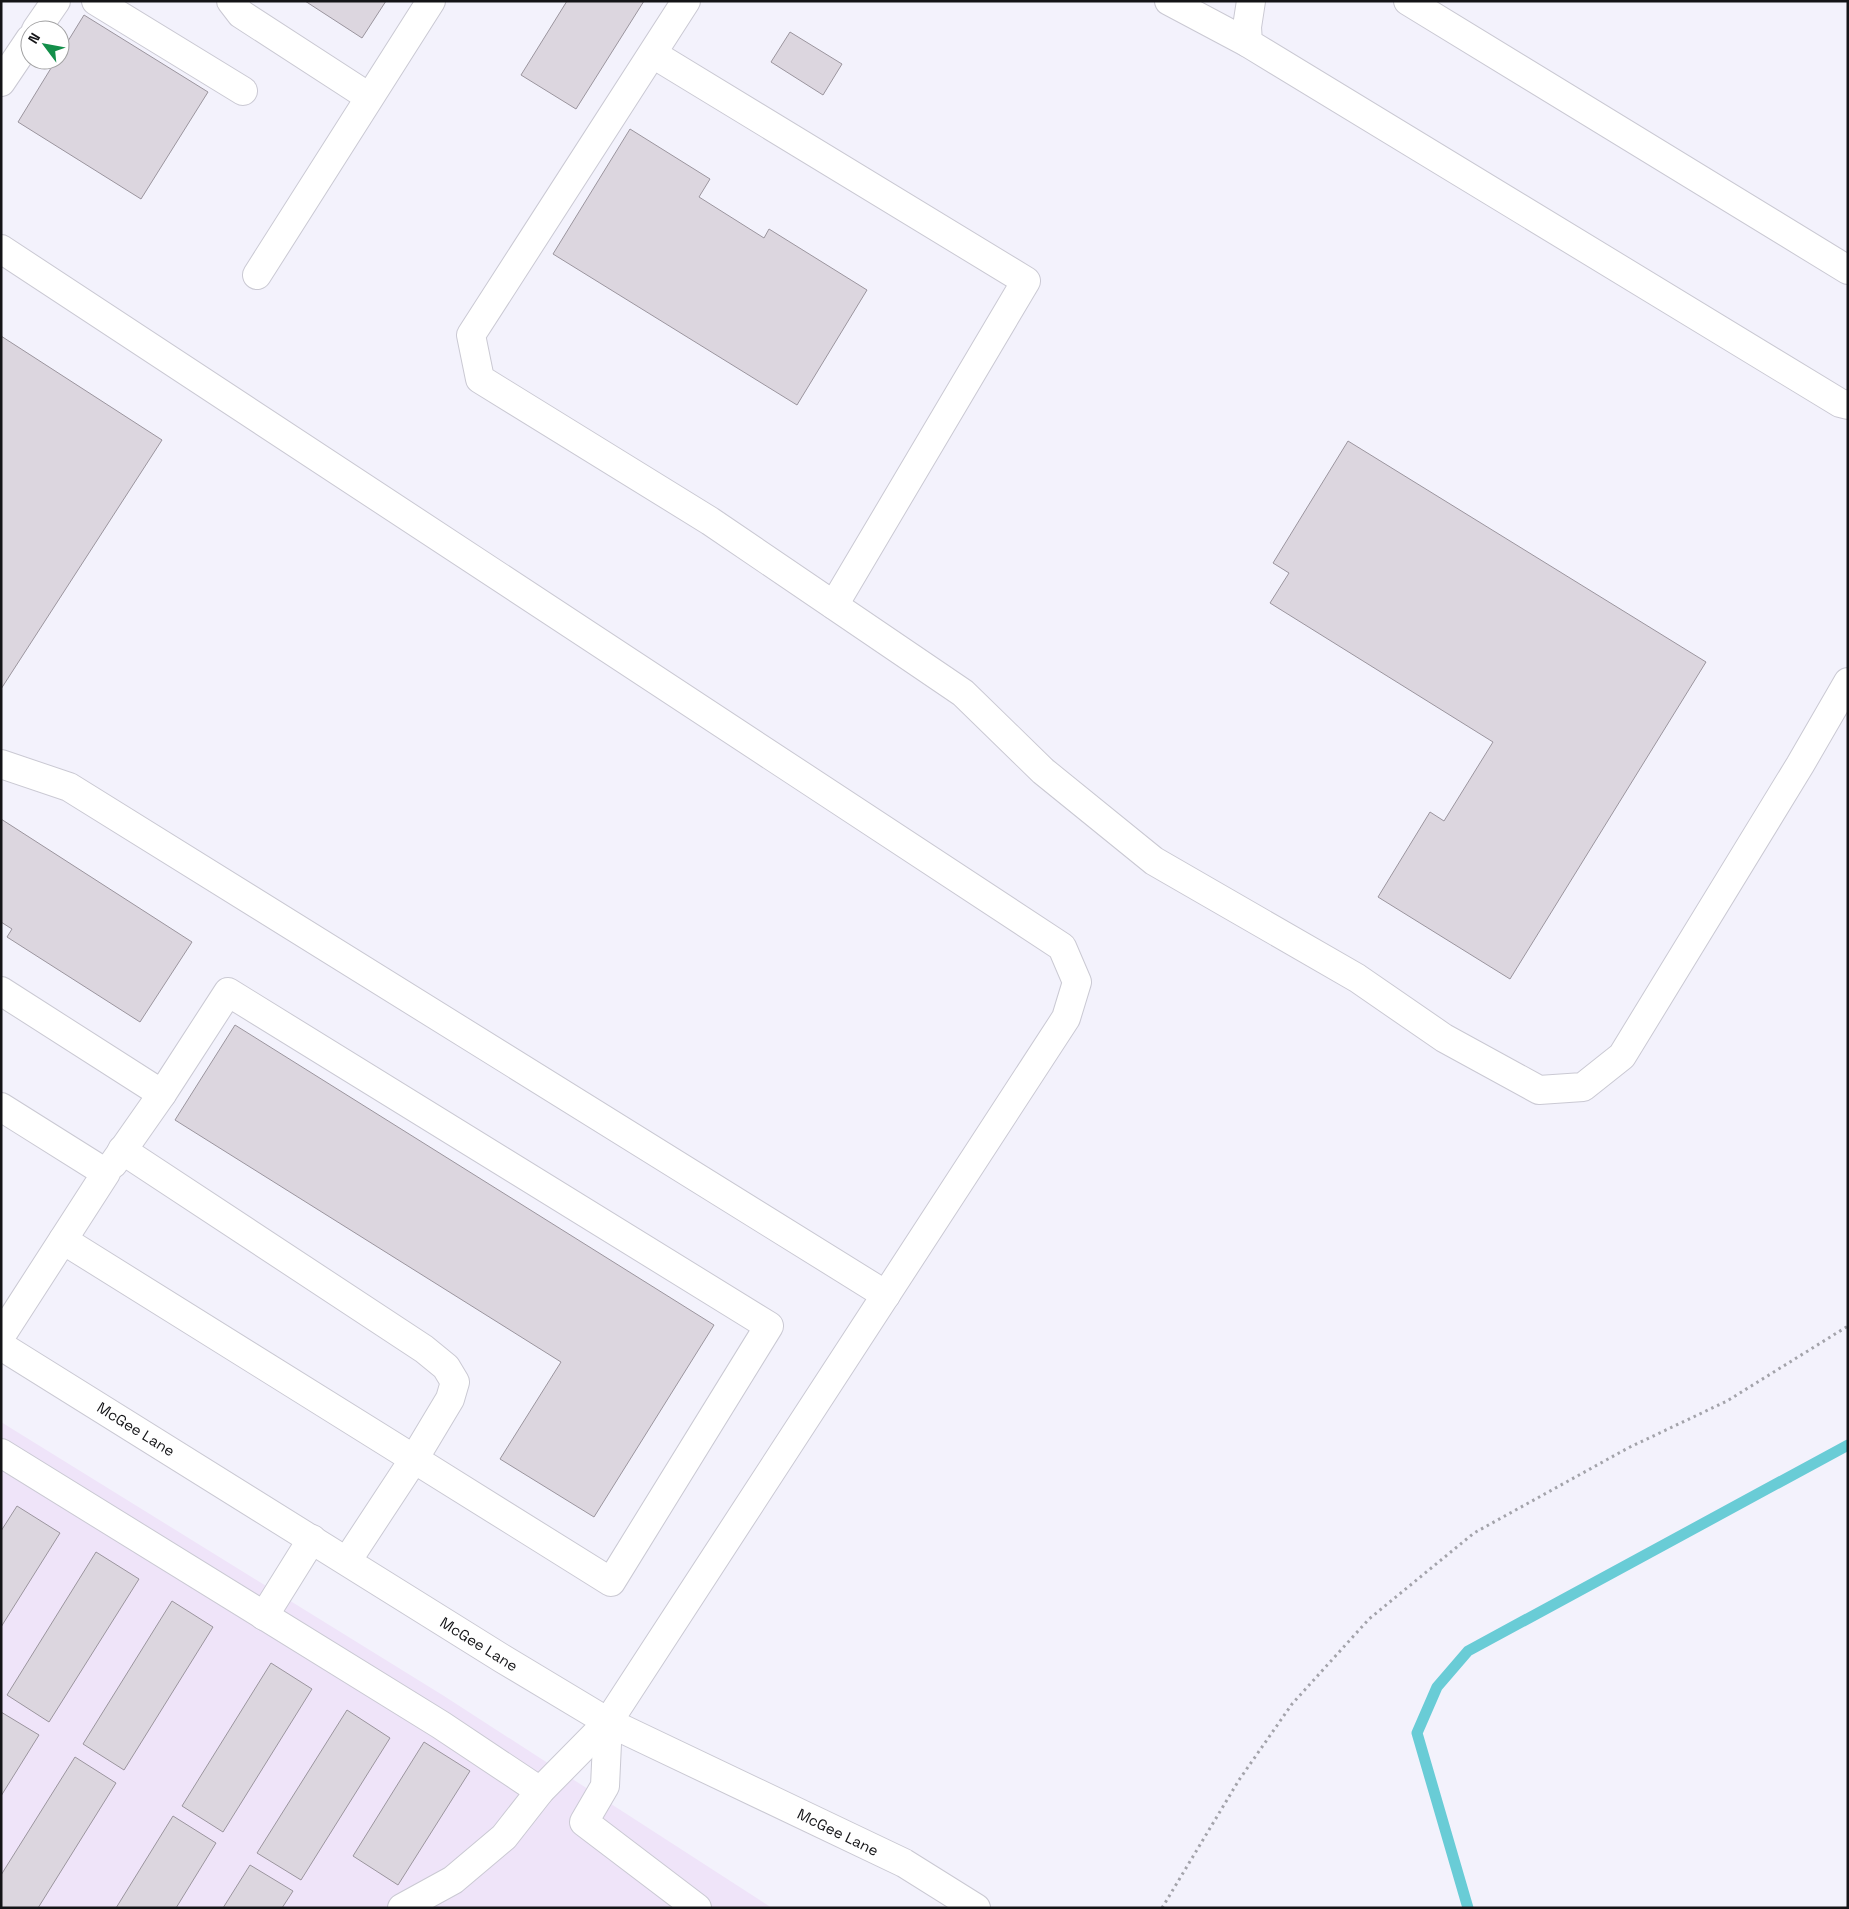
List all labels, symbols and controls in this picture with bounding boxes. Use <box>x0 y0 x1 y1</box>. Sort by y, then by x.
north arrow <box>20 20 70 70</box>
text: N <box>24 29 44 47</box>
street label: McGee Lane <box>93 1398 179 1461</box>
street label: McGee Lane <box>436 1613 522 1676</box>
street label: McGee Lane <box>794 1804 882 1860</box>

